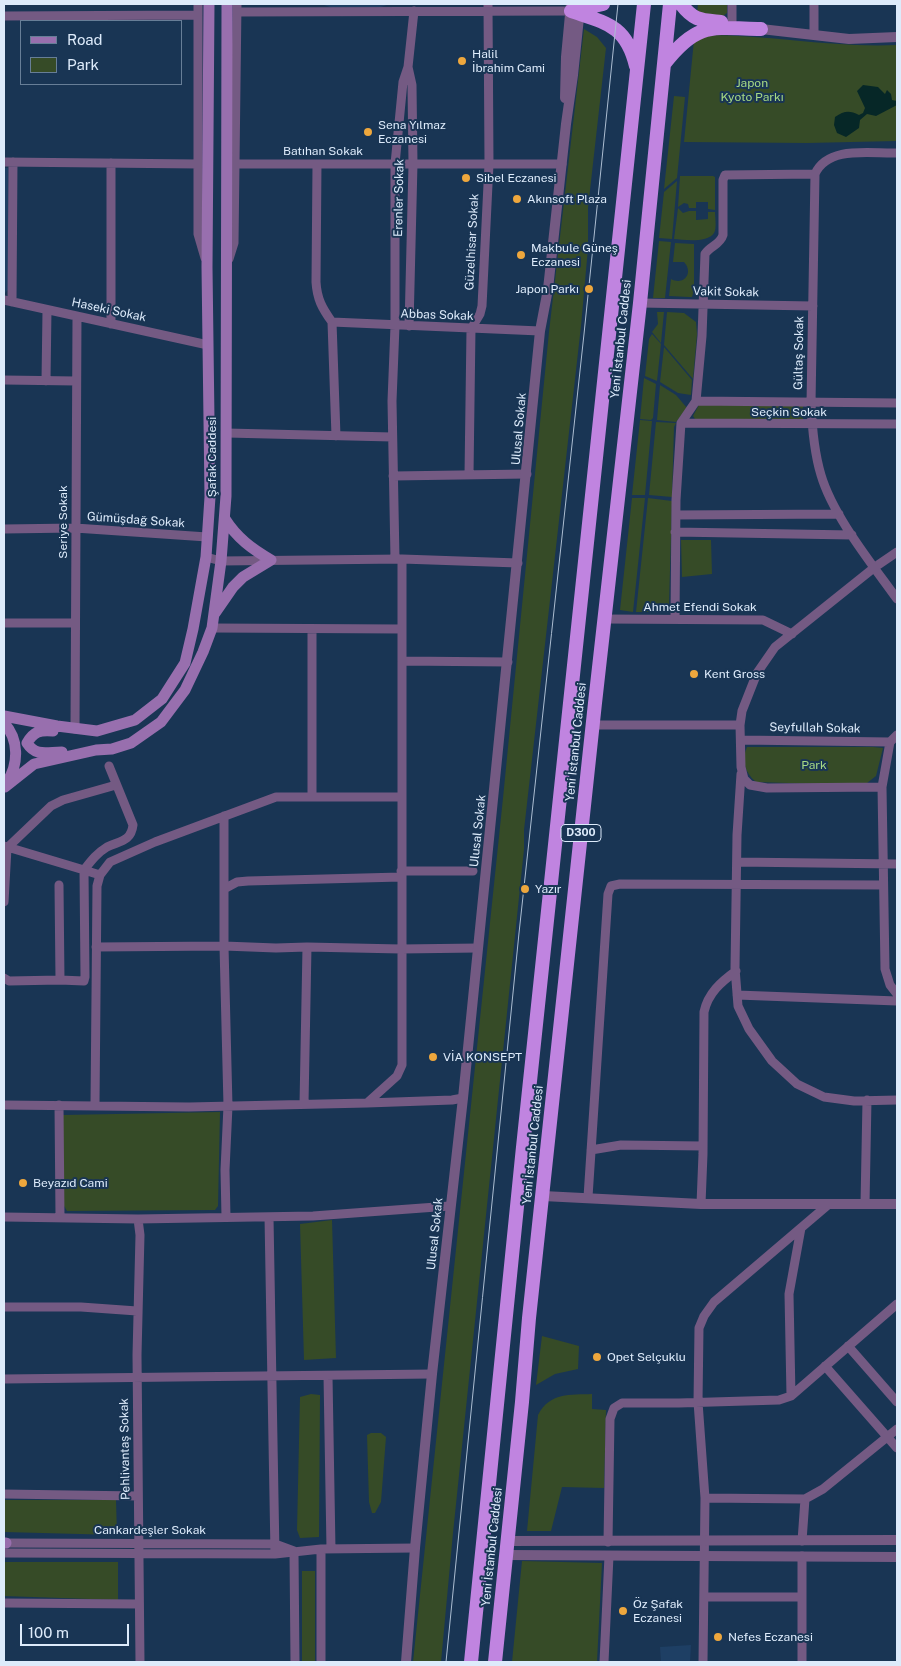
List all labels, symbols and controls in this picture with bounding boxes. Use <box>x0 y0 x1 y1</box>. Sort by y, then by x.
legend <box>20 20 182 85</box>
text: Road <box>67 31 103 48</box>
place label: Halil İbrahim Cami <box>472 47 545 75</box>
marker: Halil İbrahim Cami <box>456 55 468 67</box>
text: Park <box>67 56 99 73</box>
park label: Japon Kyoto Parkı <box>720 76 784 104</box>
place label: Sena Yılmaz Eczanesi <box>378 118 446 146</box>
marker: Sena Yılmaz Eczanesi <box>362 126 374 138</box>
street label: Batıhan Sokak <box>283 144 363 158</box>
street label: Erenler Sokak <box>391 159 407 237</box>
place label: Sibel Eczanesi <box>476 171 557 185</box>
marker: Sibel Eczanesi <box>460 172 472 184</box>
place label: Akınsoft Plaza <box>527 192 607 206</box>
street label: Güzelhisar Sokak <box>462 193 482 291</box>
marker: Akınsoft Plaza <box>511 193 523 205</box>
place label: Makbule Güneş Eczanesi <box>531 241 618 269</box>
marker: Makbule Güneş Eczanesi <box>515 249 527 261</box>
street label: Yeni İstanbul Caddesi <box>608 279 634 399</box>
place label: Japon Parkı <box>515 282 579 296</box>
marker: Japon Parkı <box>583 283 595 295</box>
street label: Vakit Sokak <box>693 284 759 300</box>
street label: Haseki Sokak <box>70 295 148 325</box>
street label: Abbas Sokak <box>400 307 474 323</box>
street label: Gültaş Sokak <box>791 316 807 390</box>
street label: Ulusal Sokak <box>509 392 529 466</box>
street label: Seçkin Sokak <box>751 405 827 419</box>
street label: Şafak Caddesi <box>205 417 219 497</box>
street label: Seriye Sokak <box>56 485 70 559</box>
street label: Gümüşdağ Sokak <box>87 509 185 531</box>
street label: Ahmet Efendi Sokak <box>643 600 757 614</box>
place label: Kent Gross <box>704 667 765 681</box>
marker: Kent Gross <box>688 668 700 680</box>
street label: Yeni İstanbul Caddesi <box>563 682 589 802</box>
street label: Seyfullah Sokak <box>769 720 861 736</box>
park label: Park <box>801 758 827 772</box>
street label: Ulusal Sokak <box>467 794 489 868</box>
road number: D300 <box>561 824 601 841</box>
place label: Yazır <box>535 882 562 896</box>
marker: Yazır <box>519 883 531 895</box>
place label: VİA KONSEPT <box>443 1050 522 1064</box>
marker: VİA KONSEPT <box>427 1051 439 1063</box>
street label: Yeni İstanbul Caddesi <box>520 1085 546 1205</box>
place label: Beyazıd Cami <box>33 1176 108 1190</box>
marker: Beyazıd Cami <box>17 1177 29 1189</box>
street label: Ulusal Sokak <box>424 1197 446 1271</box>
place label: Opet Selçuklu <box>607 1350 686 1364</box>
marker: Opet Selçuklu <box>591 1351 603 1363</box>
street label: Pehlivantaş Sokak <box>117 1398 133 1500</box>
street label: Yeni İstanbul Caddesi <box>479 1487 505 1607</box>
street label: Cankardeşler Sokak <box>94 1523 206 1537</box>
place label: Öz Şafak Eczanesi <box>633 1597 683 1625</box>
marker: Öz Şafak Eczanesi <box>617 1605 629 1617</box>
scale bar <box>22 1614 131 1646</box>
text: 100 m <box>28 1624 69 1641</box>
place label: Nefes Eczanesi <box>728 1630 813 1644</box>
marker: Nefes Eczanesi <box>712 1631 724 1643</box>

